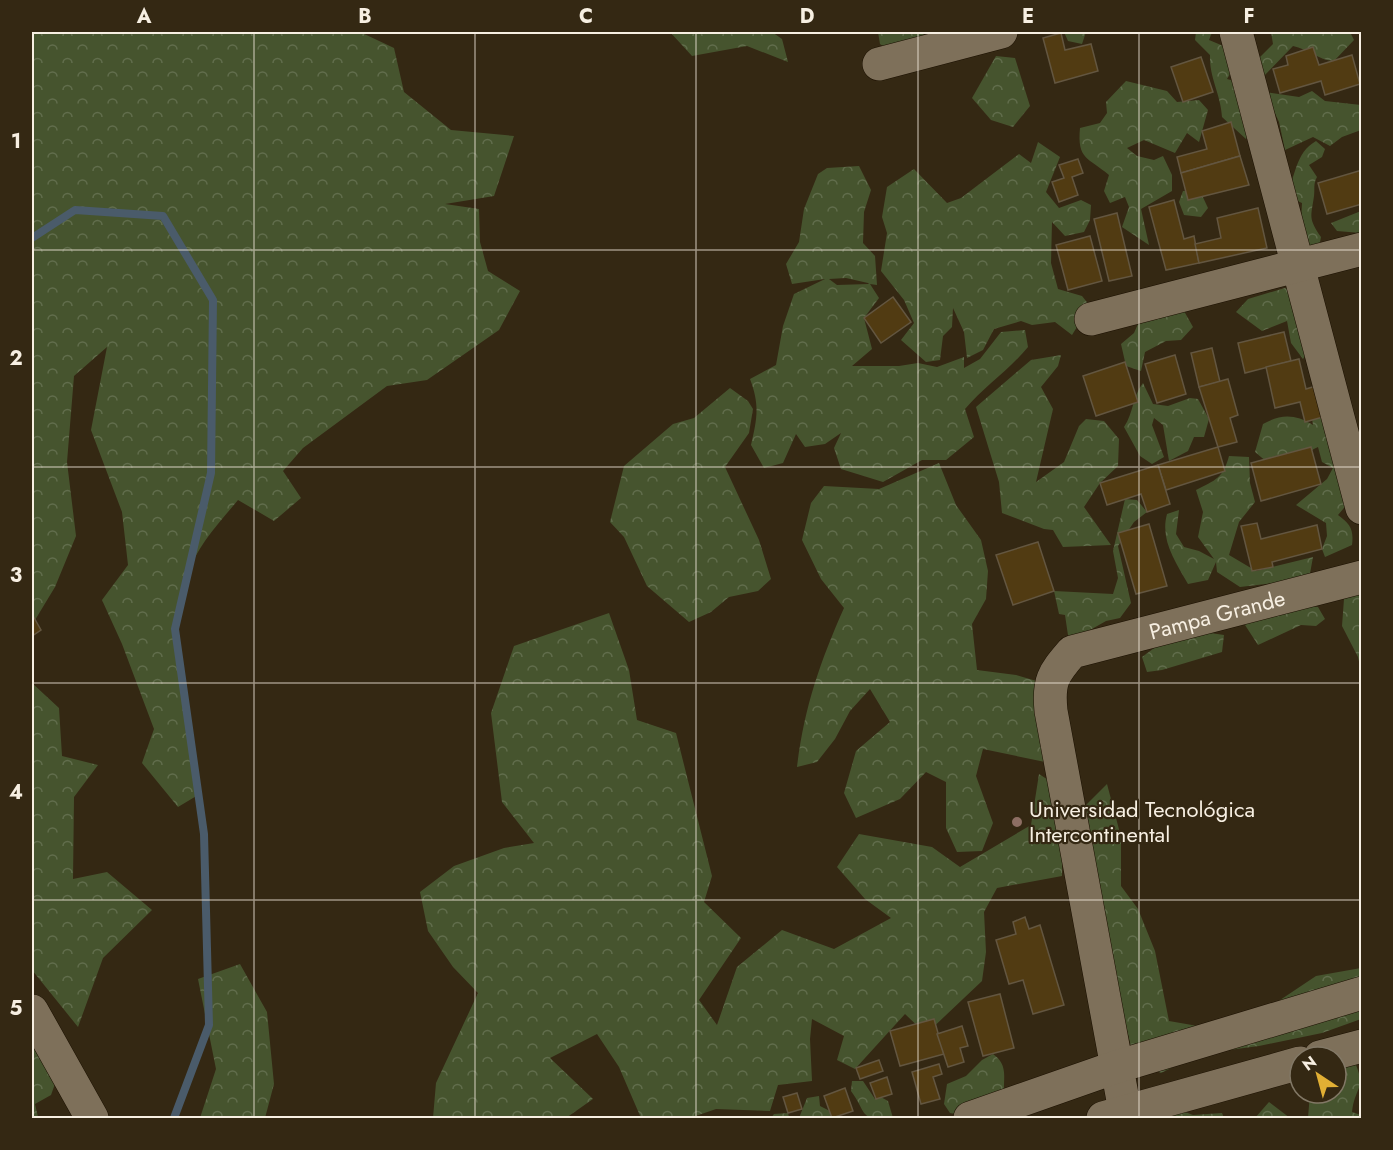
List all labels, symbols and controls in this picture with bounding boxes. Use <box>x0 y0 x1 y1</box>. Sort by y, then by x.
text: A <box>136 2 152 31</box>
text: B <box>358 2 372 31</box>
text: C <box>579 2 593 31</box>
text: D <box>800 2 814 31</box>
text: E <box>1022 2 1034 31</box>
text: F <box>1243 2 1255 31</box>
text: 1 <box>11 127 21 156</box>
text: 2 <box>9 344 23 373</box>
text: 3 <box>10 561 22 590</box>
street label: Pampa Grande <box>1145 582 1289 647</box>
text: 4 <box>9 778 23 807</box>
place label: Universidad Tecnológica Intercontinental <box>1029 793 1255 850</box>
marker: Universidad Tecnológica Intercontinental <box>1010 815 1024 829</box>
text: 5 <box>10 994 23 1023</box>
north arrow <box>1288 1045 1348 1105</box>
text: N <box>1298 1050 1321 1076</box>

